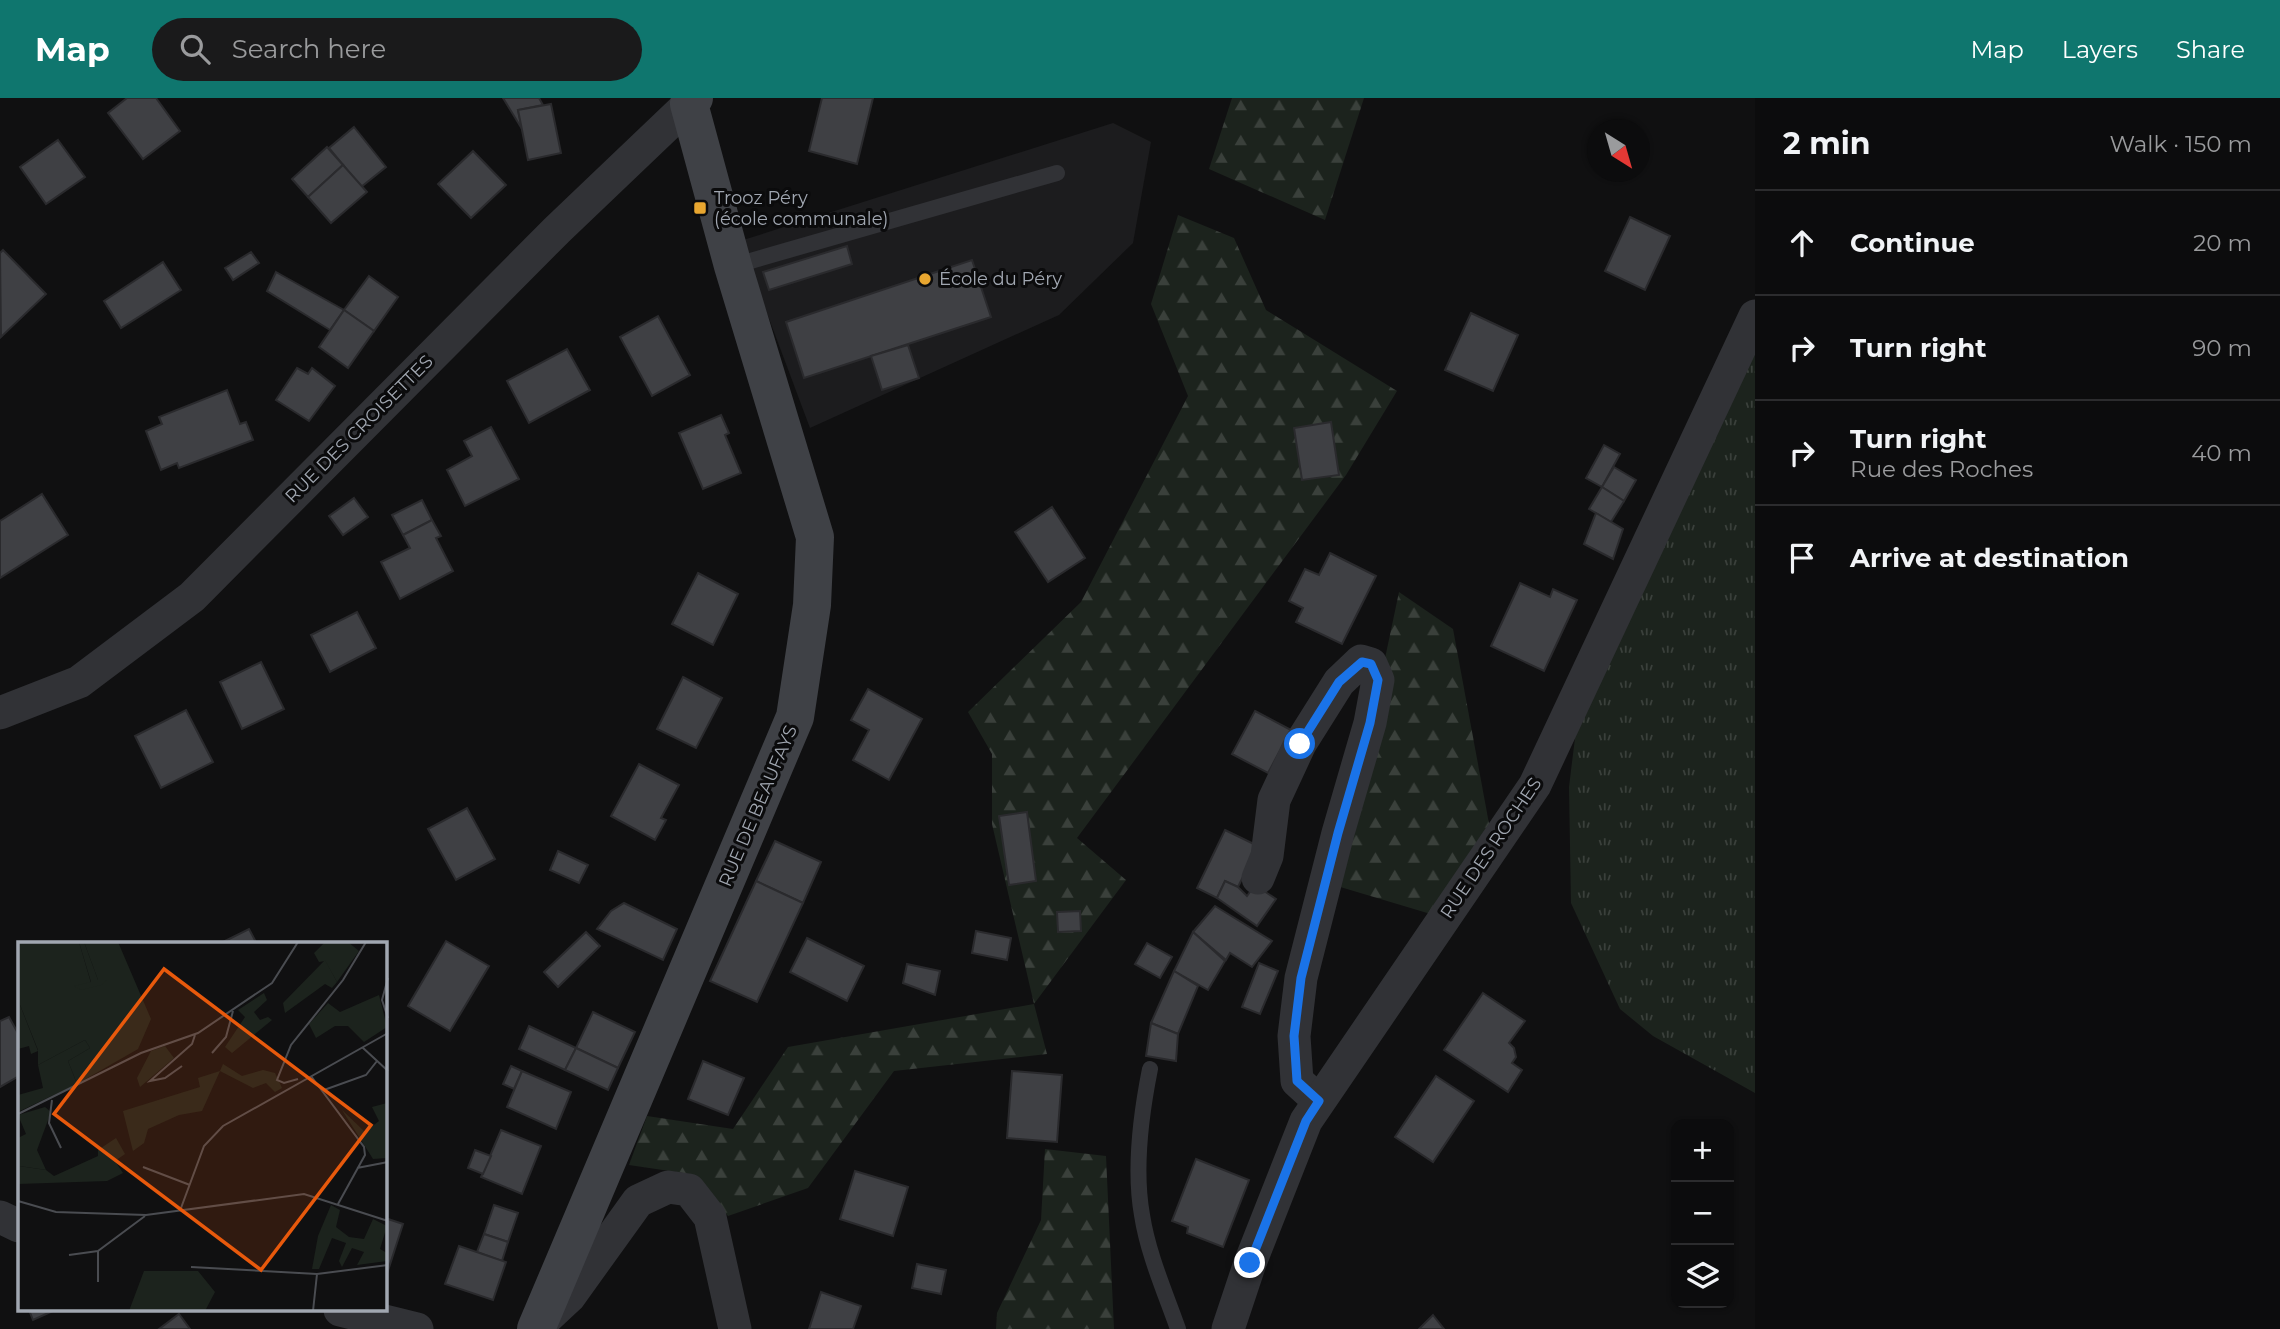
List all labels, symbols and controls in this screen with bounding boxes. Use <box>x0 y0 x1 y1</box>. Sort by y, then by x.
search box <box>152 18 642 81</box>
text: Map <box>35 29 110 69</box>
icon: search <box>176 30 214 68</box>
text: Search here <box>232 33 386 65</box>
text: Map <box>1970 35 2024 64</box>
text: Layers <box>2062 35 2138 64</box>
text: Share <box>2176 35 2245 64</box>
north arrow <box>1587 119 1650 182</box>
text: 2 min <box>1783 125 1870 162</box>
text: Walk · 150 m <box>2109 130 2252 158</box>
place label: Trooz Péry (école communale) <box>714 187 888 230</box>
marker: Trooz Péry (école communale) <box>692 200 708 216</box>
icon: ahead <box>1783 224 1821 262</box>
text: Continue <box>1850 227 1975 259</box>
text: 20 m <box>2193 229 2252 257</box>
place label: École du Péry <box>939 268 1062 290</box>
marker: École du Péry <box>917 271 933 287</box>
icon: right <box>1783 329 1821 367</box>
text: Turn right <box>1850 332 1986 364</box>
text: 90 m <box>2192 334 2252 362</box>
street label: RUE DES CROISETTES <box>280 350 438 508</box>
text: Turn right <box>1850 423 1986 455</box>
icon: right <box>1783 434 1821 472</box>
text: 40 m <box>2191 439 2252 467</box>
text: Rue des Roches <box>1850 455 2033 483</box>
icon: arrive <box>1783 539 1821 577</box>
text: Arrive at destination <box>1850 542 2129 574</box>
street label: RUE DE BEAUFAYS <box>714 722 802 890</box>
route start <box>1284 728 1315 759</box>
street label: RUE DES ROCHES <box>1436 773 1546 923</box>
inset map <box>18 942 387 1312</box>
map controls <box>1671 1119 1734 1308</box>
button: + <box>1671 1119 1734 1182</box>
button: − <box>1671 1182 1734 1245</box>
button: layers <box>1671 1245 1734 1308</box>
route end <box>1234 1247 1265 1278</box>

